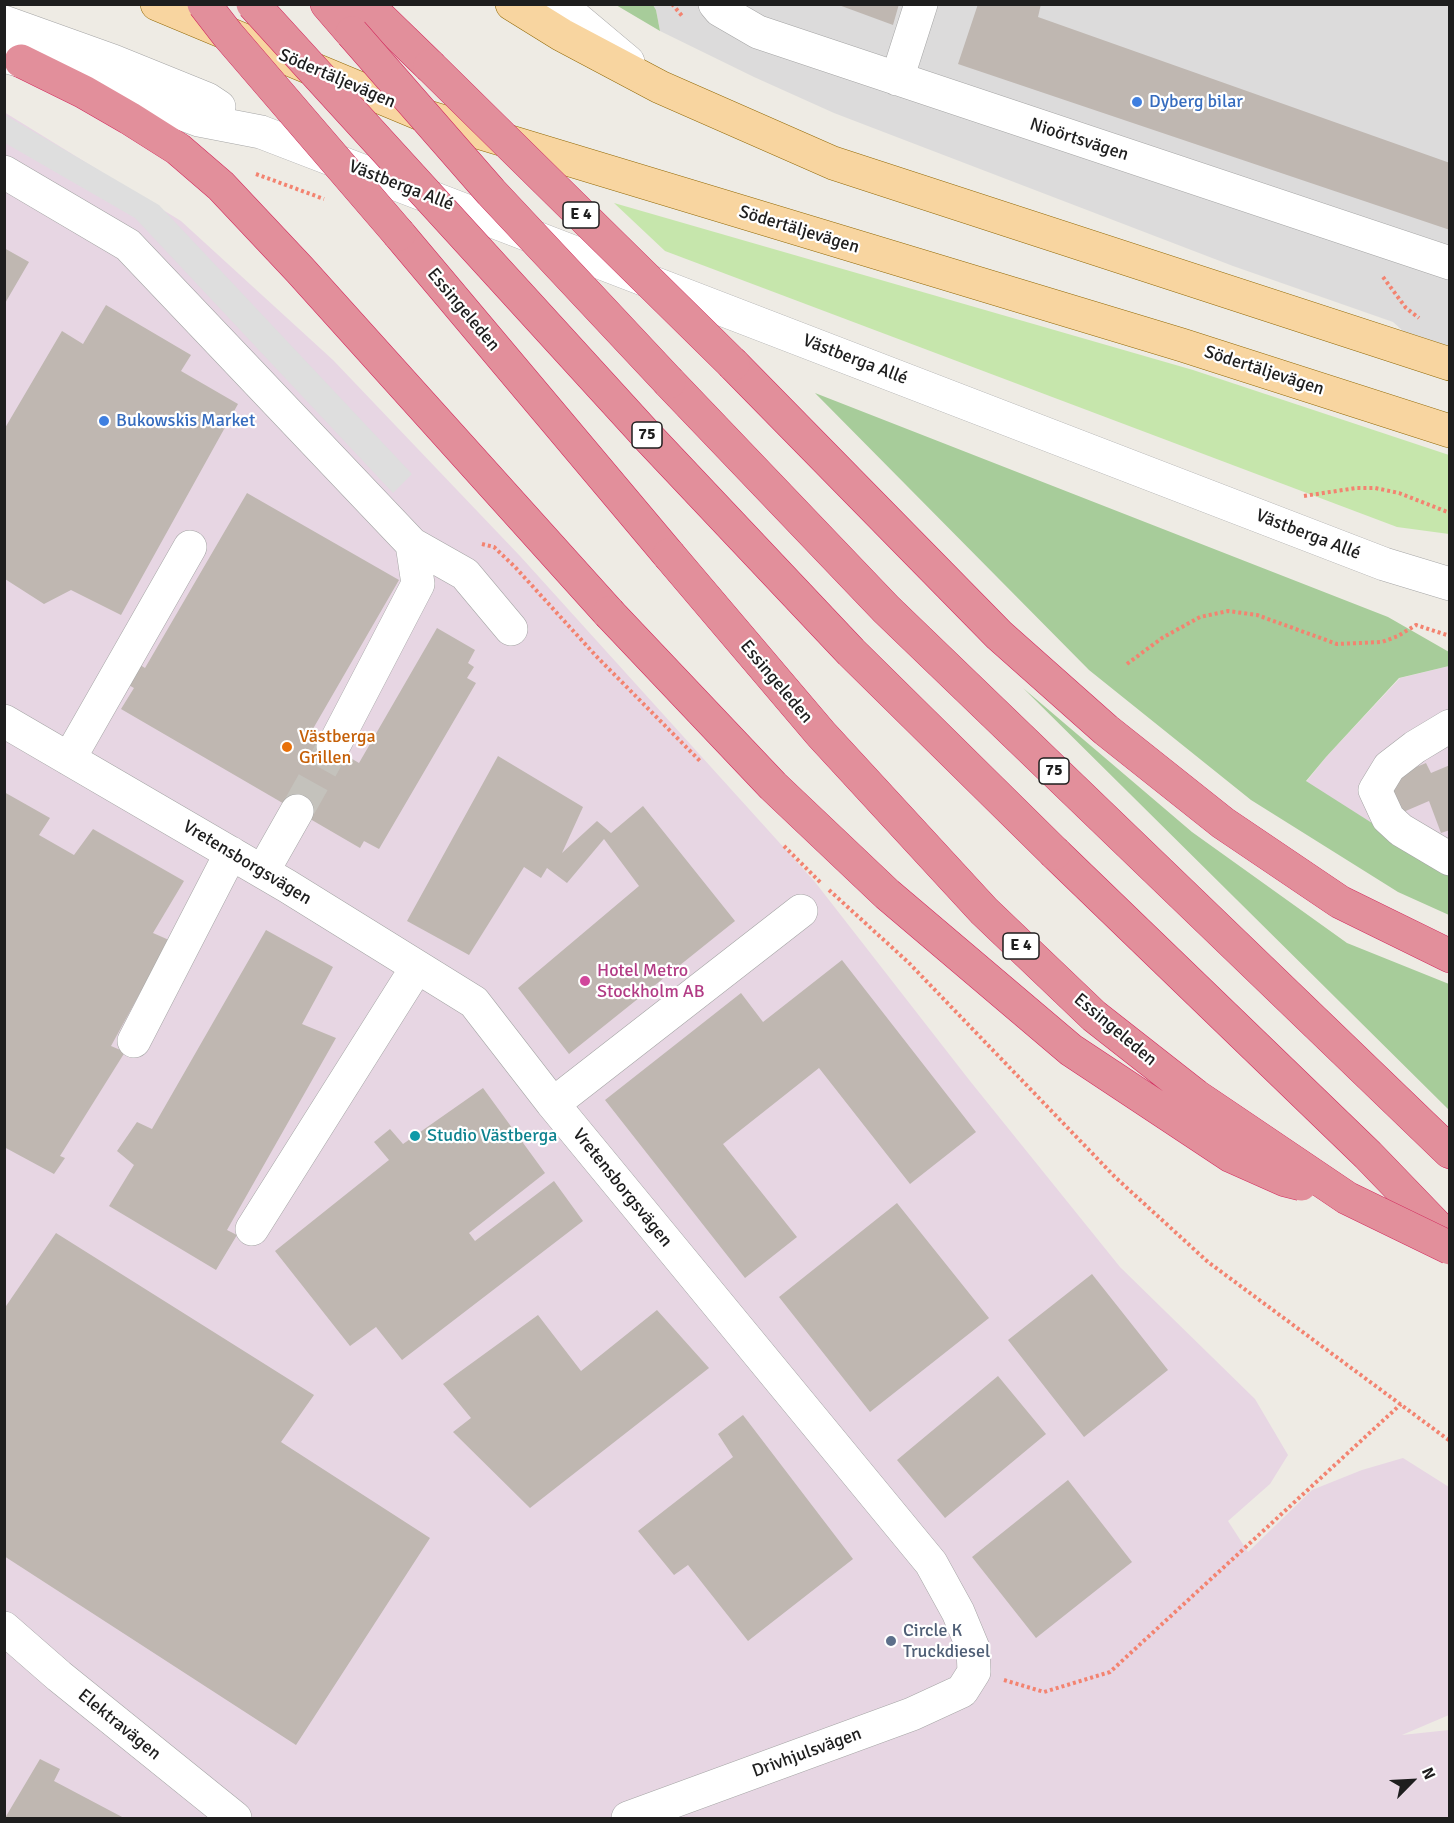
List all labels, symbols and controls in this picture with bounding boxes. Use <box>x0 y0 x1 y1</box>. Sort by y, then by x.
street label: Södertäljevägen <box>275 45 399 113</box>
place label: Dyberg bilar <box>1149 91 1243 113</box>
marker: Dyberg bilar <box>1130 95 1144 109</box>
street label: Nioörtsvägen <box>1027 114 1131 166</box>
street label: Västberga Allé <box>346 156 456 216</box>
street label: Södertäljevägen <box>736 201 862 259</box>
road number: E 4 <box>563 202 599 228</box>
street label: Essingeleden <box>422 264 504 356</box>
street label: Västberga Allé <box>800 330 910 390</box>
street label: Södertäljevägen <box>1201 341 1327 401</box>
place label: Bukowskis Market <box>116 410 255 432</box>
marker: Bukowskis Market <box>97 414 111 428</box>
road number: 75 <box>632 422 662 448</box>
street label: Västberga Allé <box>1253 505 1363 565</box>
street label: Essingeleden <box>735 636 817 728</box>
place label: Västberga Grillen <box>299 726 376 768</box>
marker: Västberga Grillen <box>280 740 294 754</box>
road number: 75 <box>1039 758 1069 784</box>
street label: Vretensborgsvägen <box>179 816 315 910</box>
road number: E 4 <box>1003 933 1039 959</box>
place label: Hotel Metro Stockholm AB <box>597 960 705 1002</box>
marker: Hotel Metro Stockholm AB <box>578 974 592 988</box>
street label: Essingeleden <box>1069 989 1161 1071</box>
street label: Vretensborgsvägen <box>568 1124 676 1252</box>
place label: Studio Västberga <box>427 1125 557 1147</box>
marker: Studio Västberga <box>408 1129 422 1143</box>
place label: Circle K Truckdiesel <box>903 1620 990 1662</box>
marker: Circle K Truckdiesel <box>884 1634 898 1648</box>
street label: Elektravägen <box>73 1685 165 1765</box>
street label: Drivhjulsvägen <box>749 1723 865 1783</box>
north arrow <box>1382 1751 1442 1811</box>
text: N <box>1417 1765 1440 1783</box>

